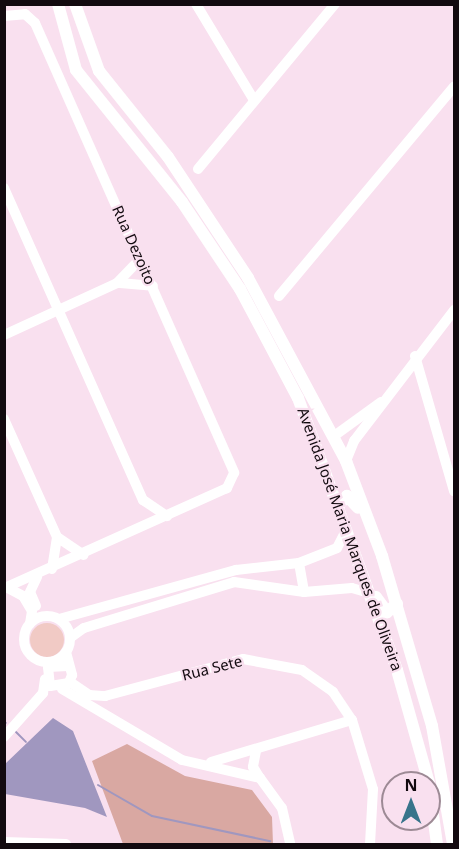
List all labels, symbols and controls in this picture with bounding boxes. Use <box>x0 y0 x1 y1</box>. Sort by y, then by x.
street label: Rua Dezoito <box>109 203 159 287</box>
street label: Avenida José Maria Marques de Oliveira <box>294 405 406 673</box>
street label: Rua Sete <box>180 652 244 684</box>
north arrow <box>381 771 441 831</box>
text: N <box>404 774 418 796</box>

